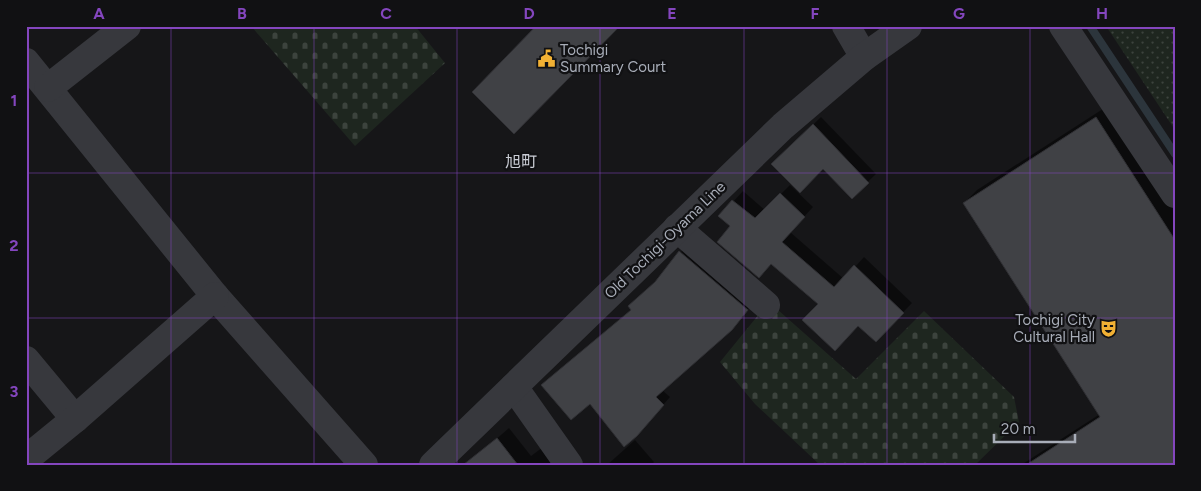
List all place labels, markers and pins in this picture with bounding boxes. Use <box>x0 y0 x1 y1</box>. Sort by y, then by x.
place label: Tochigi Summary Court <box>560 41 666 76</box>
public building icon: Tochigi Summary Court <box>536 49 556 69</box>
place label: Tochigi City Cultural Hall <box>1013 311 1095 346</box>
theatre icon: Tochigi City Cultural Hall <box>1099 319 1119 339</box>

